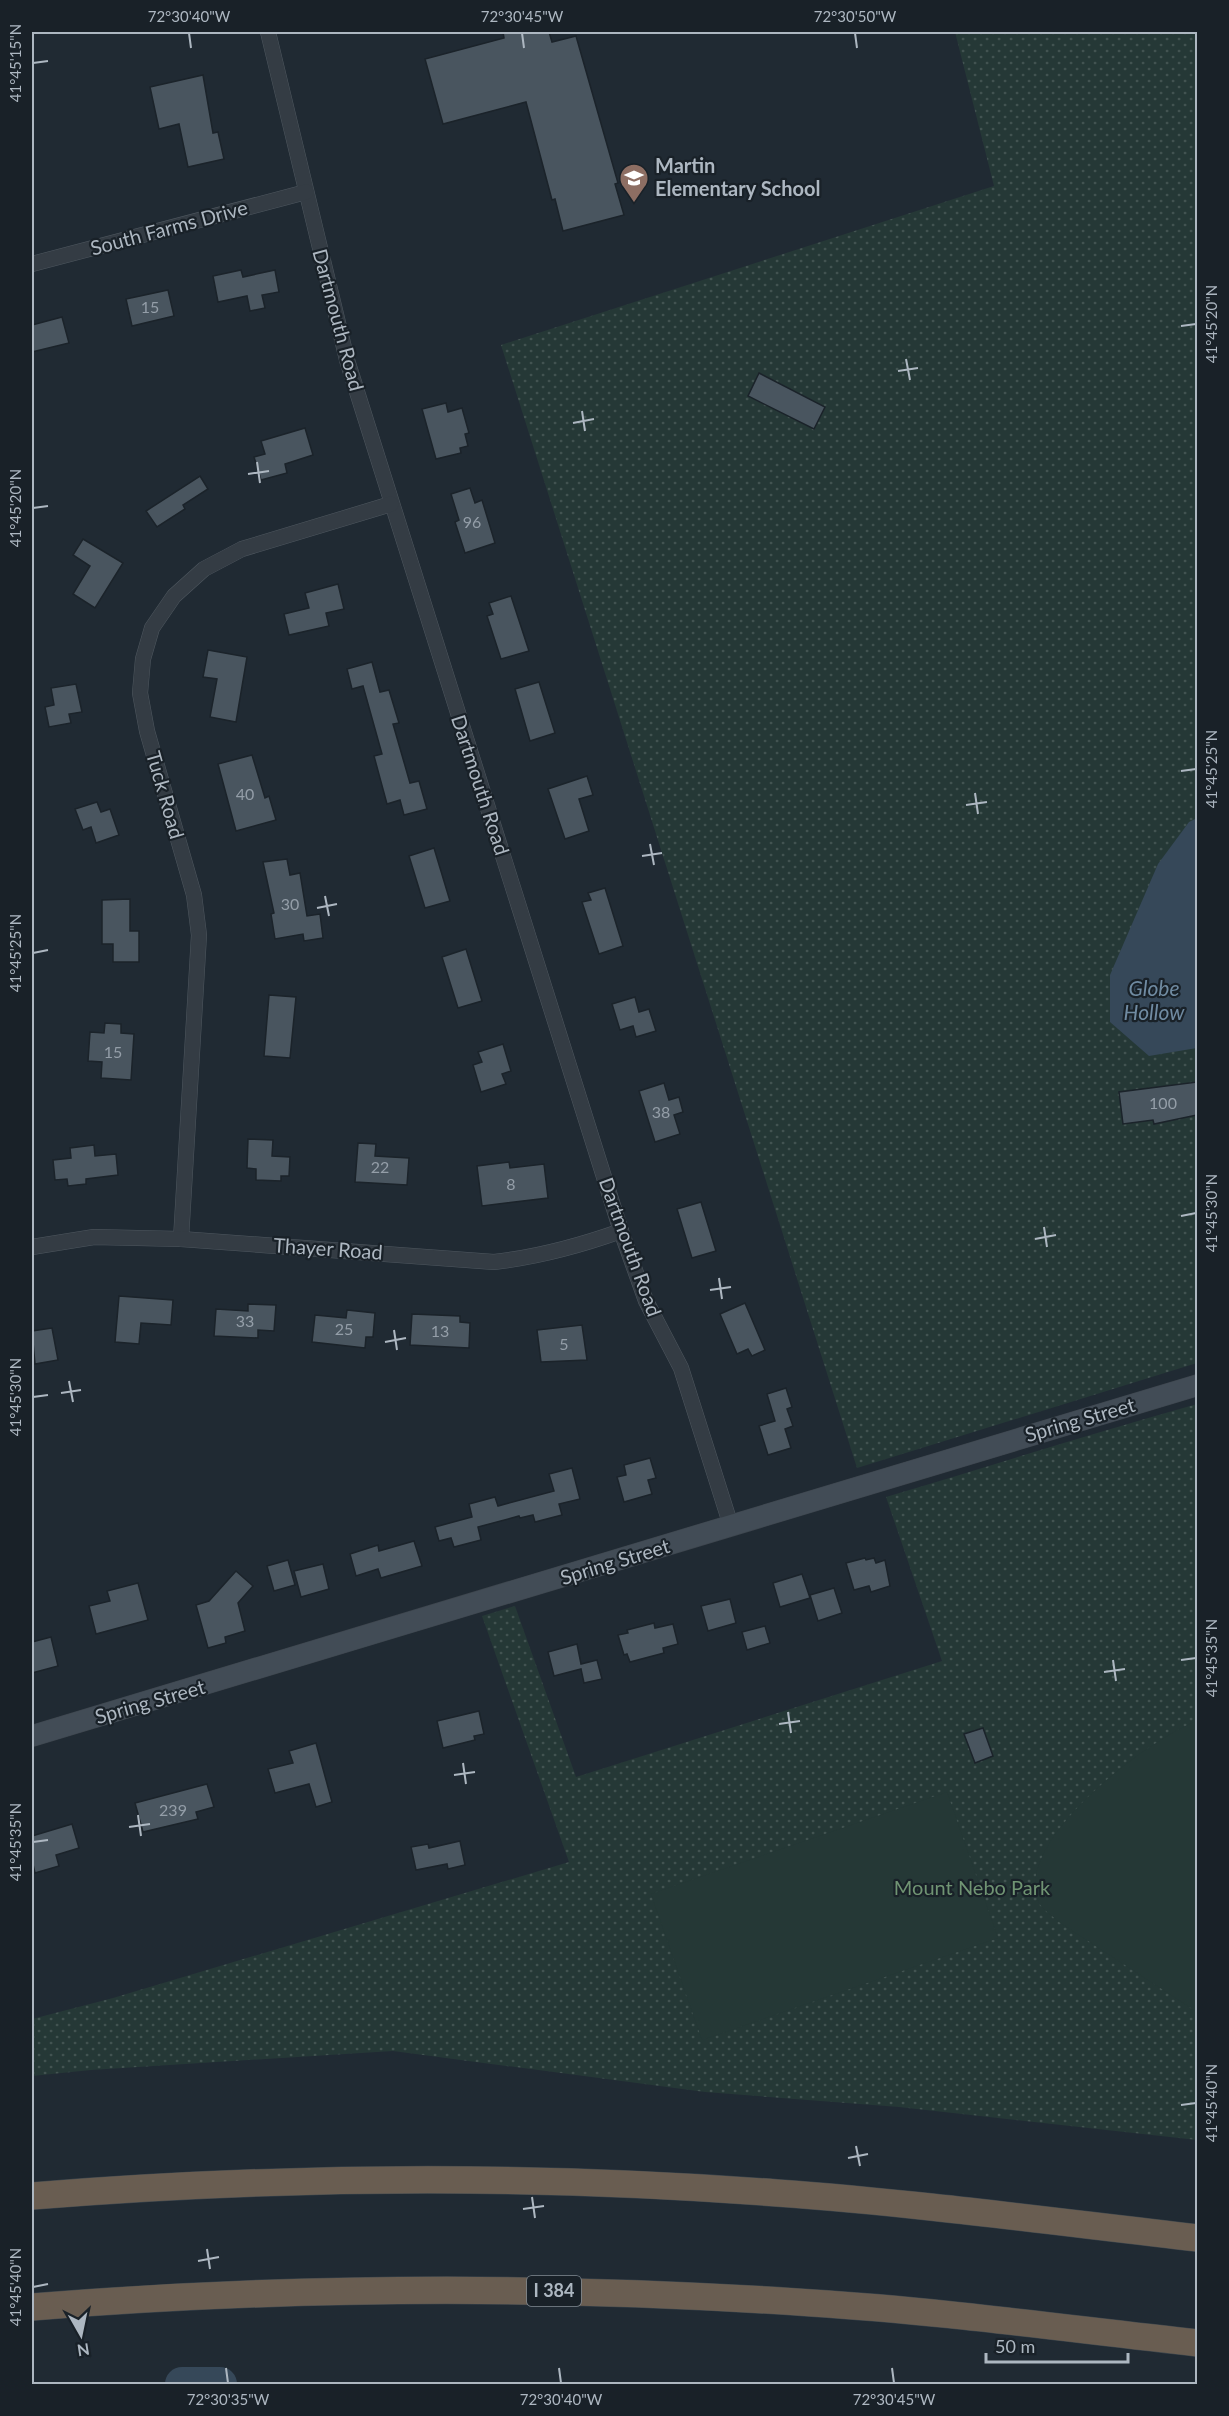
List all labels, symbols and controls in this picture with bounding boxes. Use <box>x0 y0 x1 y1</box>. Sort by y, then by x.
text: 72°30'40"W <box>148 7 231 25</box>
text: 72°30'45"W <box>481 7 564 25</box>
text: 72°30'50"W <box>814 7 897 25</box>
text: 41°45'15"N <box>6 24 24 102</box>
place label: Martin Elementary School <box>655 153 820 200</box>
school or university icon: Martin Elementary School <box>618 162 650 204</box>
street label: South Farms Drive <box>88 195 250 260</box>
street label: Dartmouth Road <box>308 246 369 393</box>
text: 41°45'20"N <box>1202 285 1220 363</box>
house number: 15 <box>141 297 159 316</box>
text: 41°45'20"N <box>6 469 24 547</box>
house number: 96 <box>463 512 481 531</box>
street label: Dartmouth Road <box>447 712 515 858</box>
text: 41°45'25"N <box>1202 730 1220 808</box>
street label: Tuck Road <box>142 748 190 841</box>
house number: 40 <box>236 784 254 803</box>
house number: 30 <box>281 894 299 913</box>
text: 41°45'25"N <box>6 914 24 992</box>
water label: Globe Hollow <box>1124 975 1185 1024</box>
house number: 15 <box>104 1042 122 1061</box>
house number: 100 <box>1149 1093 1177 1112</box>
house number: 38 <box>652 1102 670 1121</box>
house number: 22 <box>371 1157 389 1176</box>
house number: 8 <box>506 1174 516 1193</box>
street label: Dartmouth Road <box>595 1174 667 1319</box>
text: 41°45'30"N <box>1202 1174 1220 1252</box>
street label: Thayer Road <box>273 1232 383 1264</box>
house number: 33 <box>236 1311 254 1330</box>
house number: 25 <box>335 1319 353 1338</box>
house number: 13 <box>431 1321 449 1340</box>
house number: 5 <box>559 1334 569 1353</box>
text: 41°45'30"N <box>6 1358 24 1436</box>
street label: Spring Street <box>1022 1392 1137 1446</box>
street label: Spring Street <box>557 1533 672 1589</box>
text: 41°45'35"N <box>1202 1619 1220 1697</box>
street label: Spring Street <box>92 1674 207 1728</box>
house number: 239 <box>159 1800 187 1819</box>
text: 41°45'35"N <box>6 1803 24 1881</box>
park label: Mount Nebo Park <box>894 1875 1051 1899</box>
text: 41°45'40"N <box>1202 2064 1220 2142</box>
text: 41°45'40"N <box>6 2248 24 2326</box>
road number: I 384 <box>527 2276 581 2306</box>
north arrow <box>51 2305 111 2365</box>
scale bar <box>986 2326 1128 2364</box>
text: 50 m <box>995 2335 1035 2357</box>
text: N <box>76 2340 91 2361</box>
text: 72°30'35"W <box>187 2390 270 2408</box>
text: 72°30'40"W <box>520 2390 603 2408</box>
text: 72°30'45"W <box>853 2390 936 2408</box>

